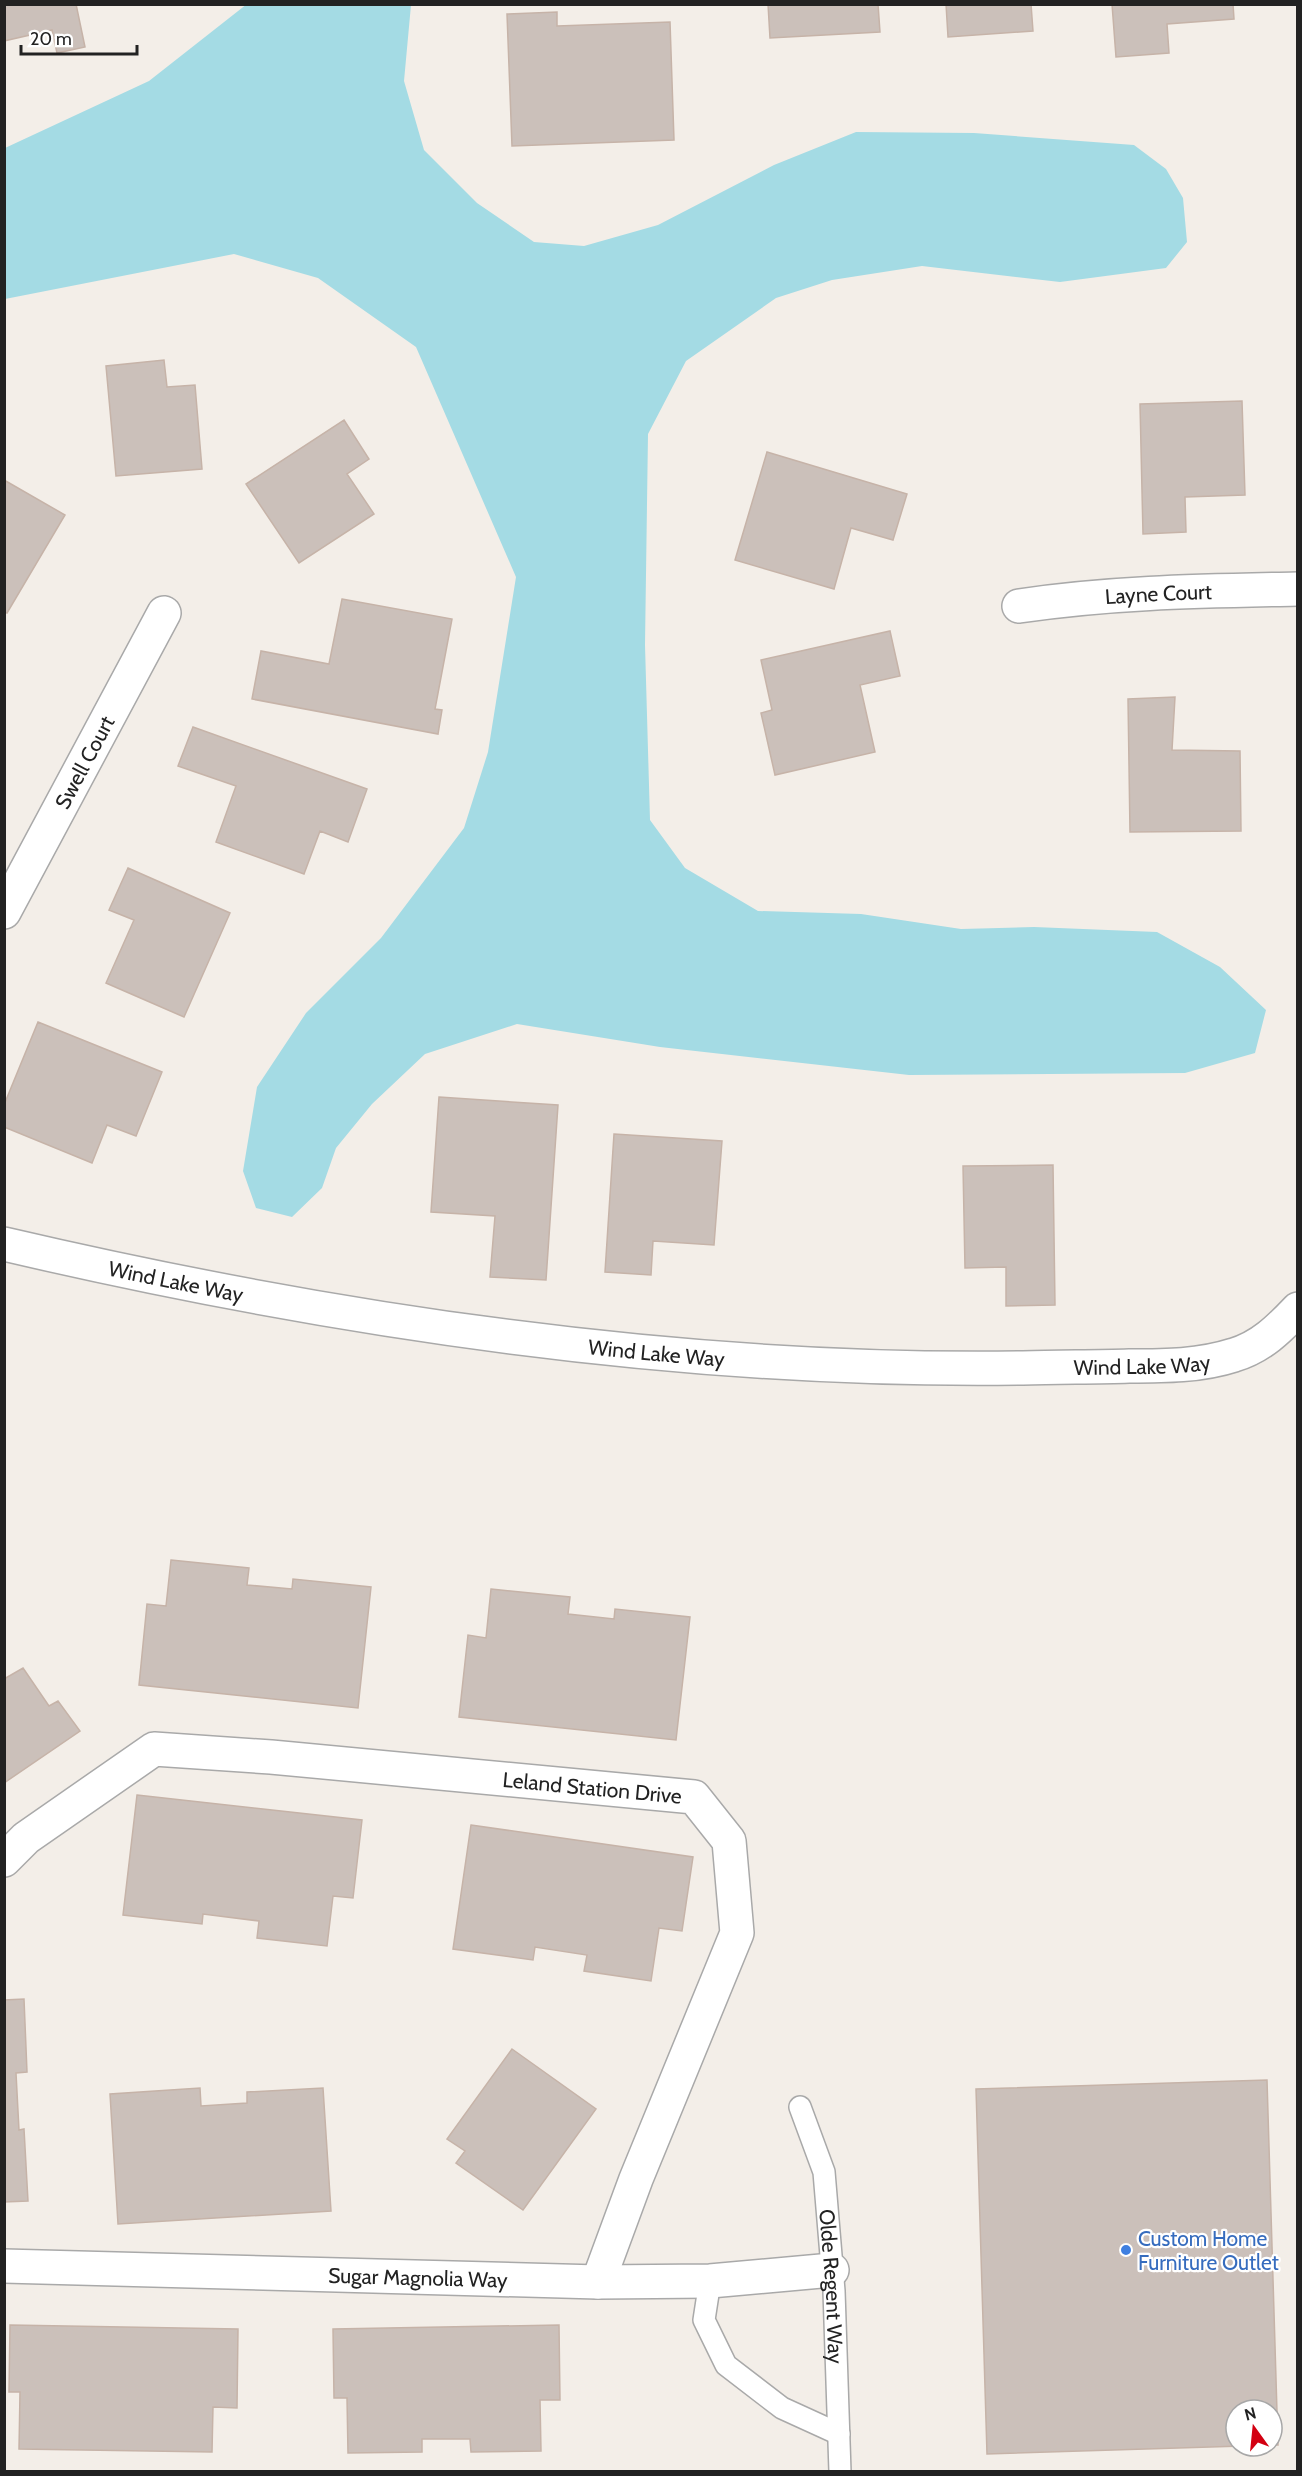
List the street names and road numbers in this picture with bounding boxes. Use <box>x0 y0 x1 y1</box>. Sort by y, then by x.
street label: Layne Court <box>1104 578 1212 609</box>
street label: Swell Court <box>49 711 119 813</box>
street label: Wind Lake Way <box>106 1255 246 1307</box>
street label: Wind Lake Way <box>587 1334 726 1371</box>
street label: Wind Lake Way <box>1073 1349 1212 1380</box>
street label: Leland Station Drive <box>502 1766 683 1808</box>
street label: Olde Regent Way <box>815 2208 849 2365</box>
street label: Sugar Magnolia Way <box>328 2262 508 2292</box>

